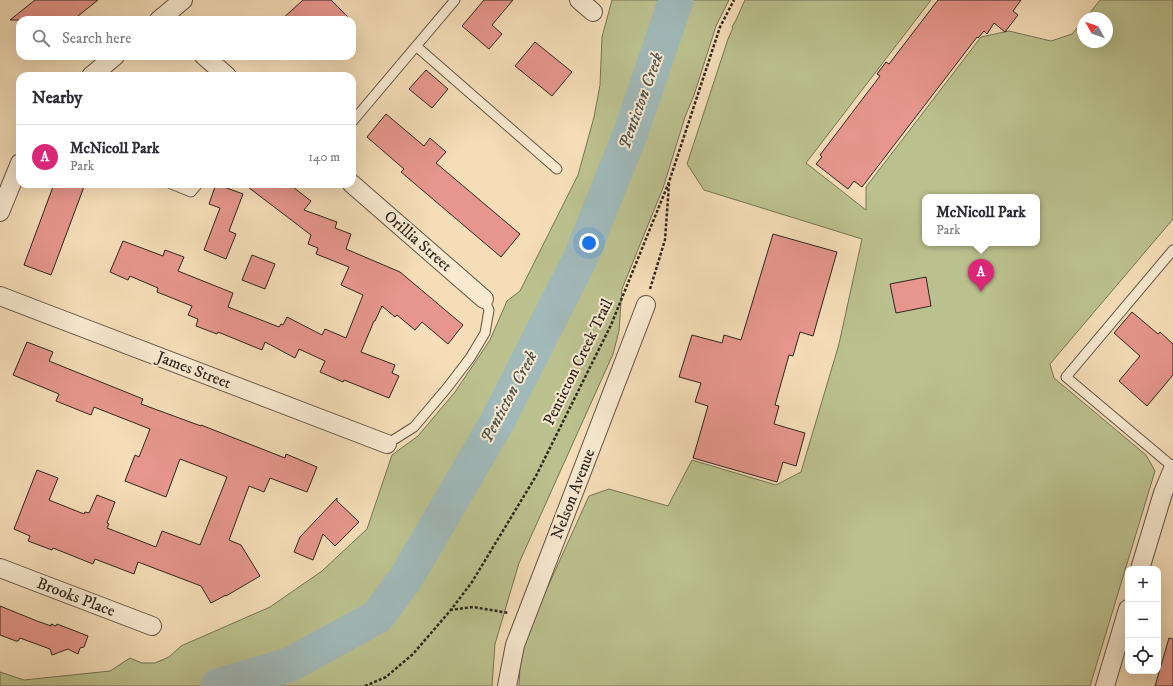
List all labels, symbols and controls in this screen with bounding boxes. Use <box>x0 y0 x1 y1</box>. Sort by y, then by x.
north arrow <box>1077 12 1113 48</box>
search box <box>16 16 356 60</box>
icon: search <box>30 27 52 49</box>
text: Search here <box>62 29 131 48</box>
water label: Penticton Creek <box>613 49 669 152</box>
text: Nearby <box>32 87 82 109</box>
text: McNicoll Park <box>70 139 160 158</box>
text: A <box>41 149 49 165</box>
text: 140 m <box>308 149 340 165</box>
text: Park <box>70 158 94 174</box>
popup <box>922 194 1040 246</box>
text: McNicoll Park <box>936 203 1026 222</box>
street label: Orillia Street <box>380 206 456 276</box>
text: Park <box>936 222 961 238</box>
your location <box>579 233 599 253</box>
pin: A <box>968 259 994 292</box>
street label: Penticton Creek Trail <box>539 295 617 428</box>
street label: James Street <box>152 346 234 393</box>
water label: Penticton Creek <box>476 346 543 447</box>
street label: Nelson Avenue <box>547 446 600 542</box>
map controls <box>1125 566 1161 674</box>
button: + <box>1125 566 1161 602</box>
street label: Brooks Place <box>34 573 118 621</box>
button: − <box>1125 602 1161 638</box>
button: locate <box>1125 638 1161 674</box>

